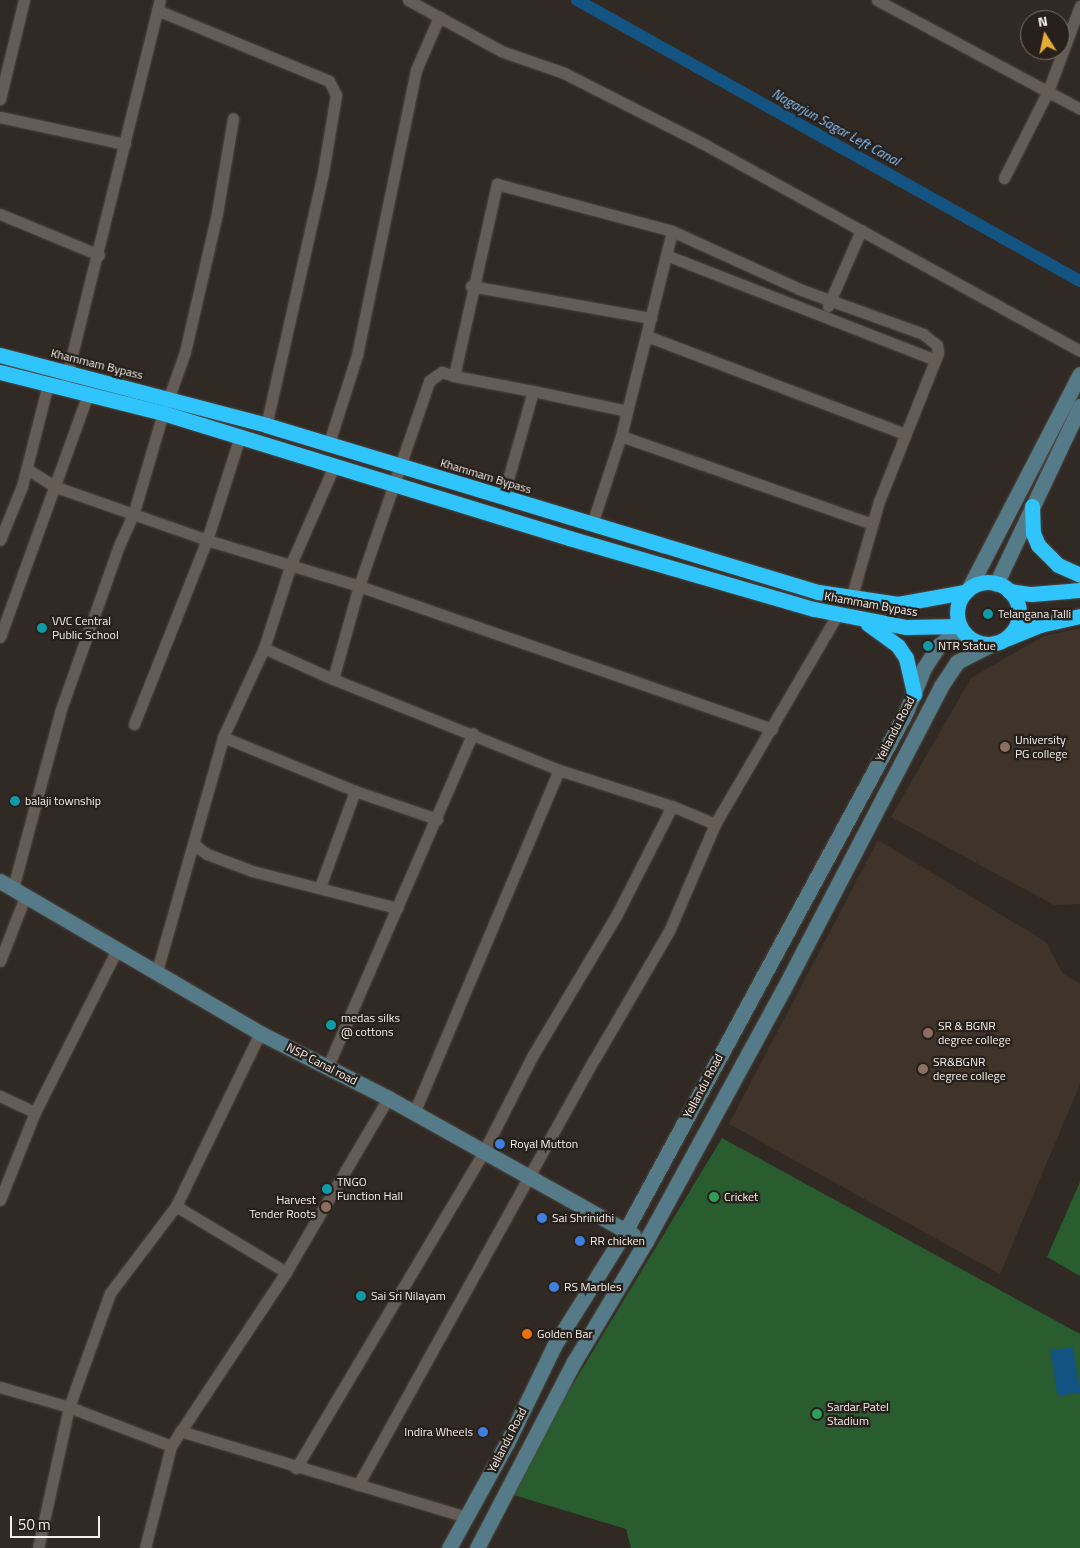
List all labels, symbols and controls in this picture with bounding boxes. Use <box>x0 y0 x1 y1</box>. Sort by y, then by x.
north arrow <box>1020 10 1070 60</box>
text: N <box>1036 10 1049 32</box>
water label: Nagarjun Sagar Left Canal <box>769 85 903 169</box>
street label: Khammam Bypass <box>49 346 145 382</box>
street label: Khammam Bypass <box>439 455 533 497</box>
street label: Khammam Bypass <box>823 589 919 619</box>
place label: Telangana Talli <box>998 607 1071 621</box>
marker: Telangana Talli <box>982 608 994 620</box>
place label: VVC Central Public School <box>52 614 119 642</box>
marker: VVC Central Public School <box>36 622 48 634</box>
place label: NTR Statue <box>938 639 996 653</box>
marker: NTR Statue <box>922 640 934 652</box>
street label: Yellandu Road <box>872 694 918 764</box>
place label: University PG college <box>1015 733 1067 761</box>
marker: University PG college <box>999 741 1011 753</box>
place label: balaji township <box>25 794 101 808</box>
marker: balaji township <box>9 795 21 807</box>
place label: medas silks @ cottons <box>341 1011 400 1039</box>
marker: medas silks @ cottons <box>325 1019 337 1031</box>
place label: SR & BGNR degree college <box>938 1019 1011 1047</box>
marker: SR & BGNR degree college <box>922 1027 934 1039</box>
street label: NSP Canal road <box>284 1040 360 1088</box>
street label: Yellandu Road <box>680 1051 726 1121</box>
place label: SR&BGNR degree college <box>933 1055 1006 1083</box>
marker: SR&BGNR degree college <box>917 1063 929 1075</box>
place label: Royal Mutton <box>510 1137 578 1151</box>
marker: Royal Mutton <box>494 1138 506 1150</box>
place label: TNGO Function Hall <box>337 1175 403 1203</box>
marker: TNGO Function Hall <box>321 1183 333 1195</box>
place label: Cricket <box>724 1190 758 1204</box>
marker: Cricket <box>708 1191 720 1203</box>
place label: Harvest Tender Roots <box>249 1193 316 1221</box>
marker: Harvest Tender Roots <box>320 1201 332 1213</box>
place label: Sai Shrinidhi <box>552 1211 614 1225</box>
marker: Sai Shrinidhi <box>536 1212 548 1224</box>
place label: RR chicken <box>590 1234 645 1248</box>
marker: RR chicken <box>574 1235 586 1247</box>
place label: RS Marbles <box>564 1280 622 1294</box>
marker: RS Marbles <box>548 1281 560 1293</box>
place label: Sai Sri Nilayam <box>371 1289 446 1303</box>
marker: Sai Sri Nilayam <box>355 1290 367 1302</box>
place label: Golden Bar <box>537 1327 593 1341</box>
marker: Golden Bar <box>521 1328 533 1340</box>
place label: Sardar Patel Stadium <box>827 1400 889 1428</box>
street label: Yellandu Road <box>484 1405 530 1475</box>
marker: Sardar Patel Stadium <box>811 1408 823 1420</box>
place label: Indira Wheels <box>404 1425 473 1439</box>
marker: Indira Wheels <box>477 1426 489 1438</box>
scale bar <box>12 1506 102 1538</box>
text: 50 m <box>18 1513 51 1536</box>

